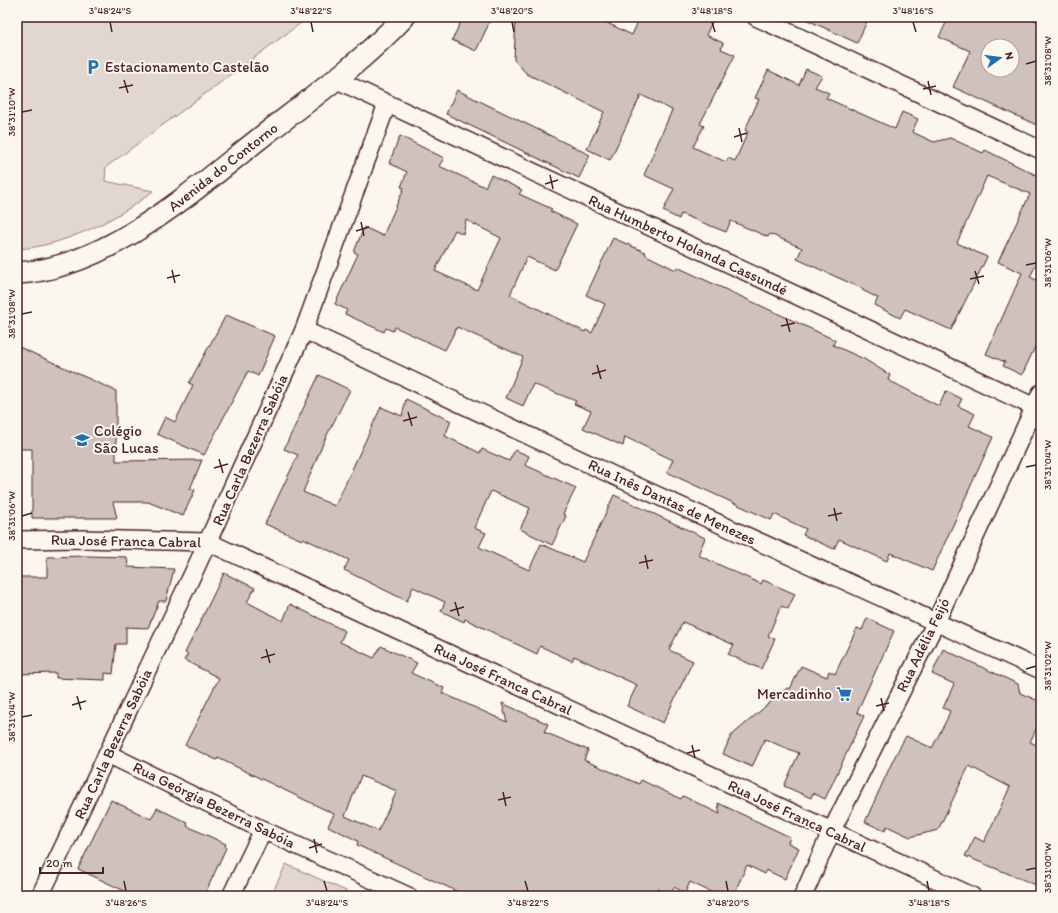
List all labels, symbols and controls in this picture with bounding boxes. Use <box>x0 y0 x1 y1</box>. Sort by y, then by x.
text: 3°48'24"S <box>89 4 132 17</box>
text: 3°48'22"S <box>290 4 332 17</box>
text: 3°48'20"S <box>491 4 534 17</box>
text: 3°48'18"S <box>691 4 733 17</box>
text: 3°48'16"S <box>893 4 934 17</box>
text: 38°31'08"W <box>1041 36 1054 86</box>
north arrow <box>980 38 1020 78</box>
text: N <box>1002 51 1016 61</box>
parking icon: Estacionamento Castelão <box>84 58 102 76</box>
place label: Estacionamento Castelão <box>105 58 269 76</box>
text: 38°31'10"W <box>5 87 18 136</box>
street label: Avenida do Contorno <box>165 119 281 215</box>
street label: Rua Humberto Holanda Cassundé <box>586 191 790 299</box>
text: 38°31'06"W <box>1041 238 1054 288</box>
text: 38°31'08"W <box>5 289 18 339</box>
street label: Rua Carla Bezerra Sabóia <box>208 371 292 528</box>
place label: Colégio São Lucas <box>94 422 159 457</box>
school or university icon: Colégio São Lucas <box>73 431 91 449</box>
text: 38°31'04"W <box>1041 439 1054 490</box>
street label: Rua Inês Dantas de Menezes <box>585 455 759 549</box>
text: 38°31'06"W <box>5 491 18 541</box>
street label: Rua José Franca Cabral <box>51 531 202 551</box>
street label: Rua Adélia Feijó <box>892 595 954 695</box>
street label: Rua José Franca Cabral <box>431 639 576 719</box>
text: 38°31'02"W <box>1041 641 1054 691</box>
street label: Rua Carla Bezerra Sabóia <box>70 666 156 822</box>
place label: Mercadinho <box>757 685 832 703</box>
supermarket icon: Mercadinho <box>835 685 853 703</box>
text: 38°31'04"W <box>5 691 18 742</box>
street label: Rua Geórgia Bezerra Sabóia <box>130 758 298 852</box>
street label: Rua José Franca Cabral <box>725 776 870 856</box>
text: 38°31'00"W <box>1041 842 1054 893</box>
scale bar <box>40 849 103 875</box>
text: 20 m <box>46 856 73 870</box>
text: 3°48'26"S <box>105 896 147 909</box>
text: 3°48'24"S <box>306 896 349 909</box>
text: 3°48'22"S <box>507 896 549 909</box>
text: 3°48'20"S <box>707 896 750 909</box>
text: 3°48'18"S <box>908 896 950 909</box>

